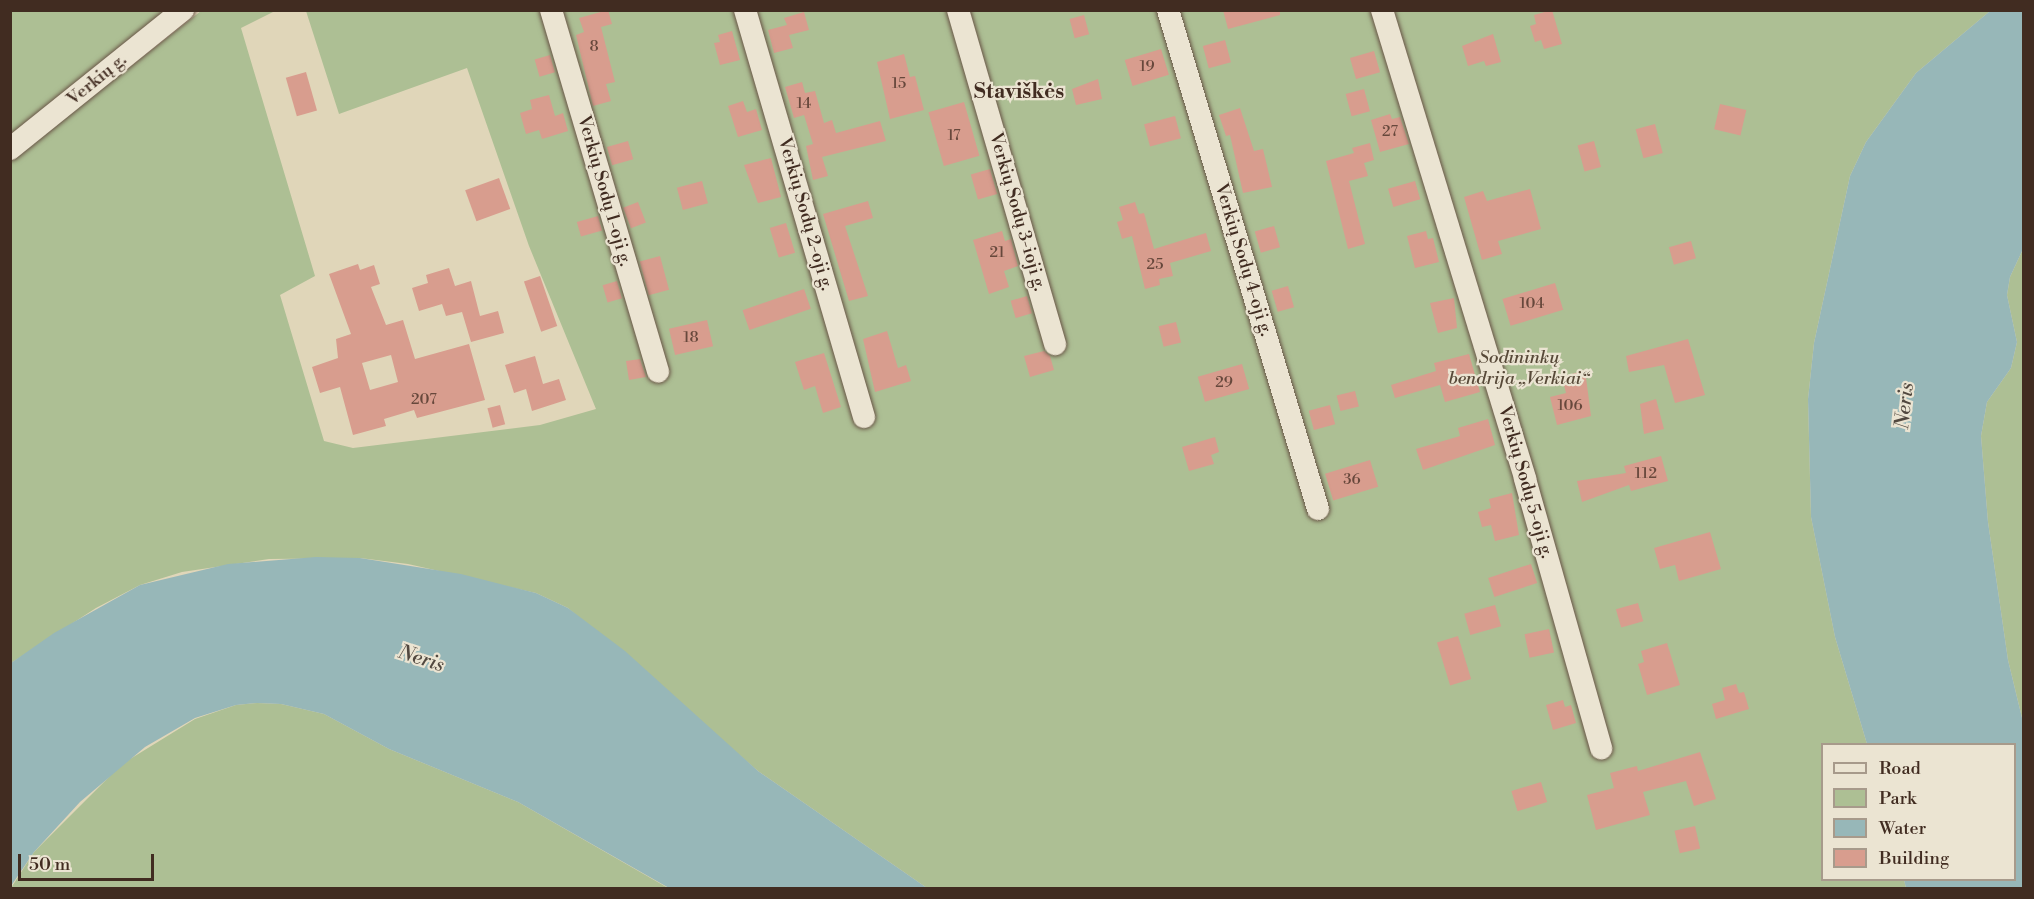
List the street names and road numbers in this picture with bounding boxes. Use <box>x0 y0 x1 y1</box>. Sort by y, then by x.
street label: Verkių g. <box>63 49 131 111</box>
street label: Verkių Sodų 1-oji g. <box>572 113 636 269</box>
street label: Verkių Sodų 3-ioji g. <box>984 130 1050 294</box>
street label: Verkių Sodų 2-oji g. <box>773 135 837 293</box>
street label: Verkių Sodų 4-oji g. <box>1209 181 1277 339</box>
street label: Verkių Sodų 5-oji g. <box>1493 403 1557 561</box>

